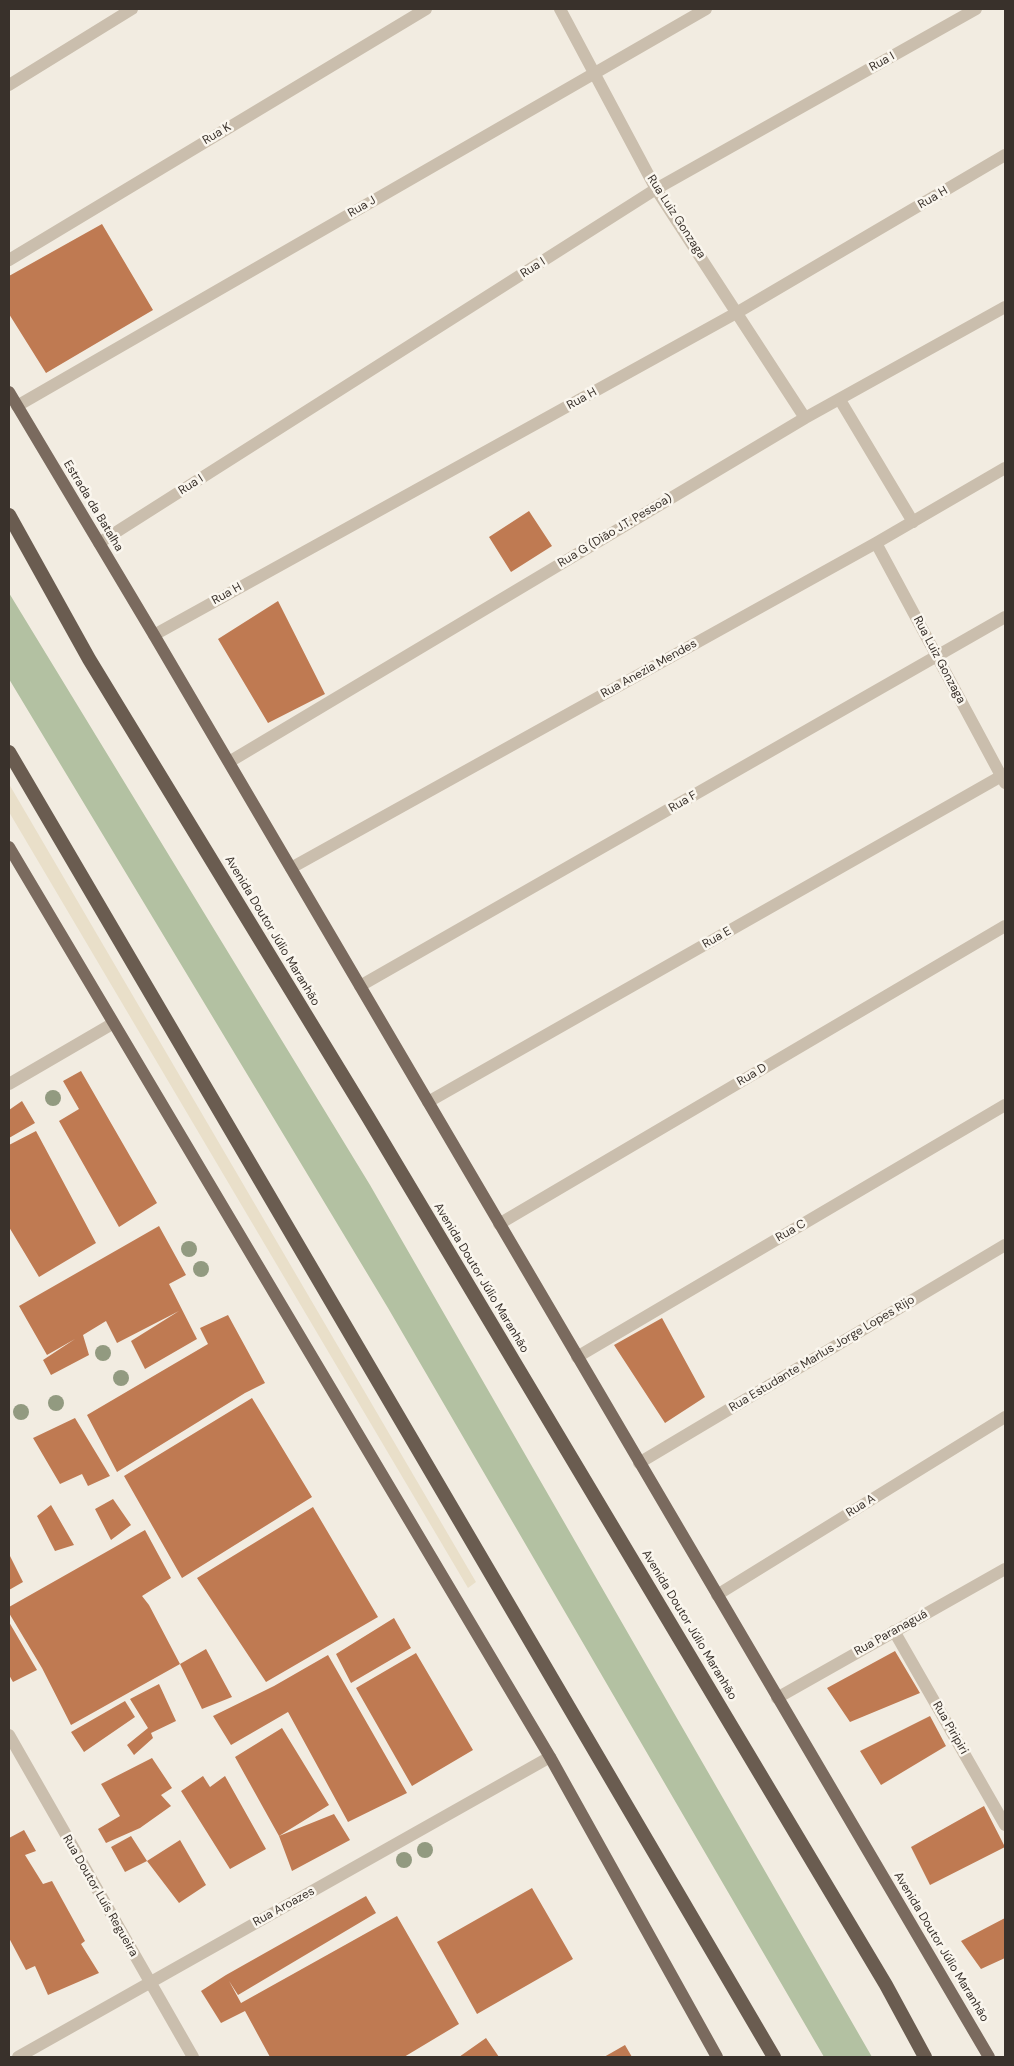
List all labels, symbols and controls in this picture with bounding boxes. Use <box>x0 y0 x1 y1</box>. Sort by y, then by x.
street label: Rua I <box>867 49 897 75</box>
street label: Rua K <box>200 120 234 148</box>
street label: Rua Luiz Gonzaga <box>644 172 708 262</box>
street label: Rua H <box>916 184 950 212</box>
street label: Rua J <box>346 193 378 221</box>
street label: Rua I <box>518 255 548 281</box>
street label: Rua H <box>565 385 599 413</box>
street label: Estrada da Batalha <box>60 458 126 554</box>
street label: Rua I <box>176 472 206 498</box>
street label: Rua G (Dião J.T. Pessoa) <box>555 491 675 571</box>
street label: Rua H <box>210 580 244 608</box>
street label: Rua Luiz Gonzaga <box>910 614 968 706</box>
street label: Rua Anezia Mendes <box>598 637 700 701</box>
street label: Rua F <box>666 788 700 816</box>
street label: Avenida Doutor Júlio Maranhão <box>221 853 323 1009</box>
street label: Rua E <box>700 924 734 952</box>
street label: Rua D <box>735 1061 769 1089</box>
street label: Avenida Doutor Júlio Maranhão <box>430 1200 532 1356</box>
street label: Rua C <box>773 1217 809 1245</box>
street label: Rua Estudante Marlus Jorge Lopes Rijo <box>727 1293 917 1415</box>
street label: Rua A <box>844 1491 878 1521</box>
street label: Avenida Doutor Júlio Maranhão <box>638 1547 740 1703</box>
street label: Rua Paranaguá <box>852 1607 930 1659</box>
street label: Rua Piripiri <box>929 1699 971 1757</box>
street label: Rua Doutor Luís Regueira <box>59 1833 141 1959</box>
street label: Avenida Doutor Júlio Maranhão <box>890 1869 992 2025</box>
street label: Rua Aroazes <box>251 1884 317 1930</box>

